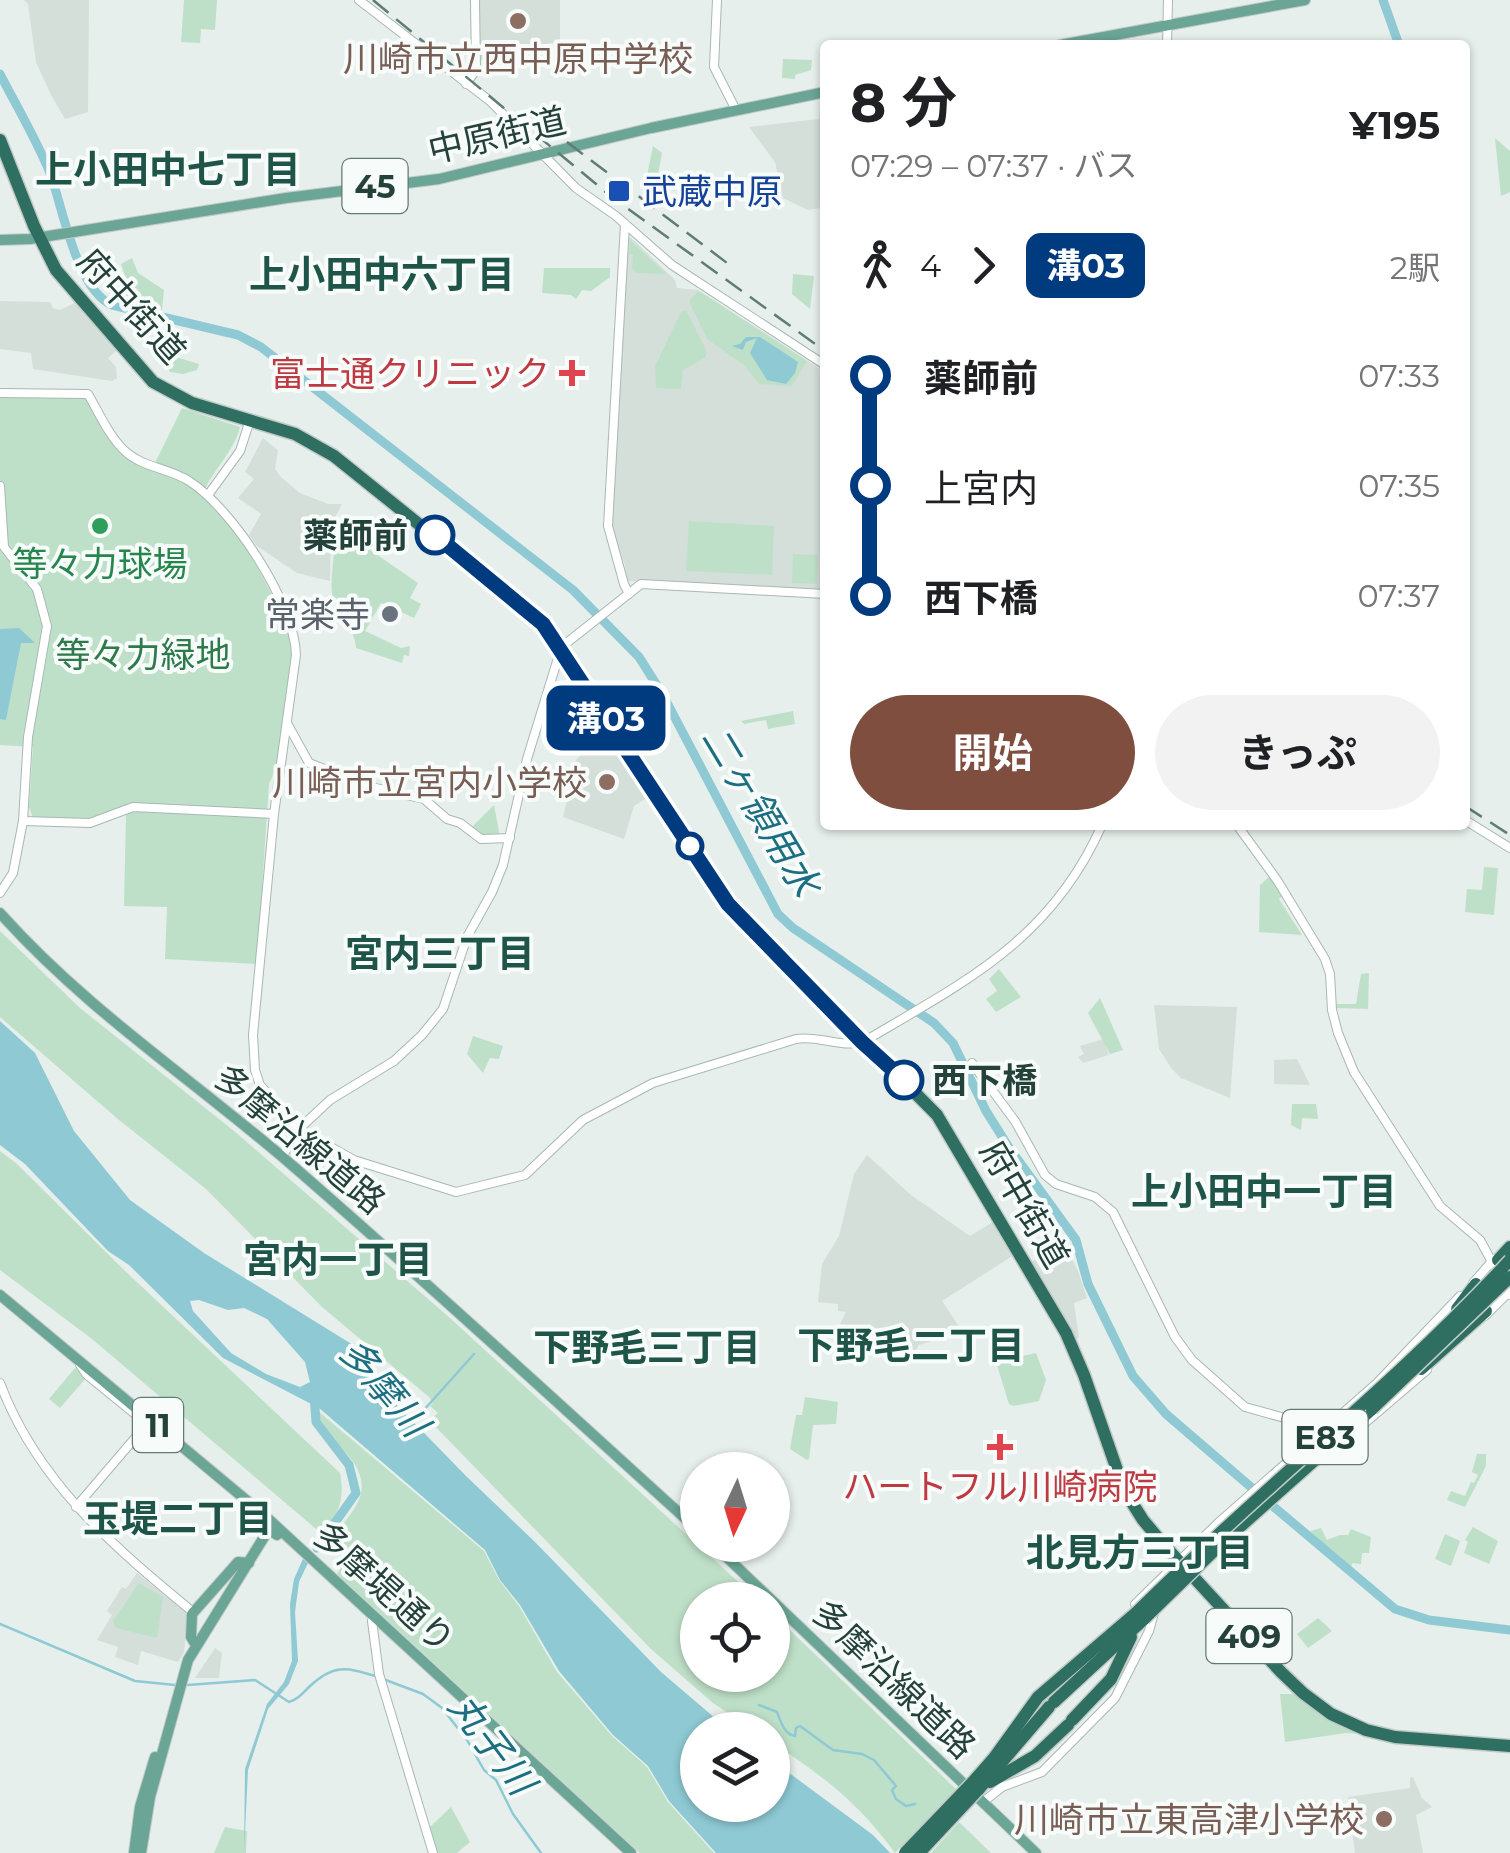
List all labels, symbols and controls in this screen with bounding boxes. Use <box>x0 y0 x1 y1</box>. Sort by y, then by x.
marker: 川崎市立西中原中学校 <box>507 10 529 32</box>
place label: 川崎市立西中原中学校 <box>343 37 693 80</box>
text: 8 分 <box>850 69 957 136</box>
street label: 中原街道 <box>424 98 570 172</box>
text: ¥195 <box>1349 102 1440 149</box>
district label: 上小田中七丁目 <box>35 146 301 193</box>
text: 07:29 – 07:37 · バス <box>850 146 1138 185</box>
road number: 45 <box>342 159 408 213</box>
place label: 武蔵中原 <box>642 170 782 213</box>
marker: 武蔵中原 <box>606 178 632 204</box>
icon: walk <box>850 238 905 293</box>
icon: forward <box>956 238 1011 293</box>
street label: 府中街道 <box>69 240 195 372</box>
text: 溝03 <box>1046 244 1125 287</box>
text: 4 <box>920 246 941 285</box>
text: 2駅 <box>1390 248 1440 287</box>
district label: 上小田中六丁目 <box>249 251 515 298</box>
place label: 富士通クリニック <box>270 352 550 395</box>
text: 薬師前 <box>924 355 1038 402</box>
text: 07:33 <box>1358 356 1440 395</box>
marker: 富士通クリニック <box>559 360 585 386</box>
text: 上宮内 <box>924 465 1038 512</box>
text: 07:35 <box>1358 466 1440 505</box>
place label: 薬師前 <box>303 514 408 557</box>
marker: 等々力球場 <box>89 515 111 537</box>
marker: 薬師前 <box>416 516 454 554</box>
place label: 等々力球場 <box>12 542 188 585</box>
text: 西下橋 <box>924 575 1038 622</box>
text: 07:37 <box>1358 576 1440 615</box>
place label: 常楽寺 <box>265 593 370 636</box>
marker: 常楽寺 <box>379 603 401 625</box>
park label: 等々力緑地 <box>55 633 231 676</box>
line badge: 溝03 <box>548 686 664 750</box>
button: 開始 <box>850 695 1135 810</box>
button: きっぷ <box>1155 695 1440 810</box>
text: 溝03 <box>566 697 646 740</box>
water label: 二ヶ領用水 <box>692 717 832 908</box>
place label: 川崎市立宮内小学校 <box>272 761 587 804</box>
marker: 川崎市立宮内小学校 <box>596 771 618 793</box>
unlabelled marker <box>677 833 703 859</box>
district label: 宮内三丁目 <box>345 930 535 977</box>
street label: 多摩沿線道路 <box>206 1055 394 1223</box>
place label: 西下橋 <box>932 1059 1037 1102</box>
marker: 西下橋 <box>885 1061 923 1099</box>
street label: 府中街道 <box>971 1133 1079 1275</box>
district label: 上小田中一丁目 <box>1131 1168 1397 1215</box>
district label: 宮内一丁目 <box>243 1236 433 1283</box>
district label: 下野毛二丁目 <box>797 1322 1025 1369</box>
district label: 下野毛三丁目 <box>533 1324 761 1371</box>
water label: 多摩川 <box>329 1328 441 1449</box>
road number: 11 <box>133 1398 183 1452</box>
road number: E83 <box>1282 1410 1368 1464</box>
marker: ハートフル川崎病院 <box>987 1434 1013 1460</box>
north arrow <box>680 1452 790 1562</box>
map controls <box>680 1452 790 1822</box>
place label: ハートフル川崎病院 <box>842 1465 1158 1508</box>
district label: 玉堤二丁目 <box>83 1495 273 1542</box>
street label: 多摩堤通り <box>305 1512 463 1662</box>
district label: 北見方三丁目 <box>1026 1529 1254 1576</box>
button: locate <box>680 1582 790 1692</box>
street label: 多摩沿線道路 <box>804 1591 984 1767</box>
road number: 409 <box>1206 1609 1292 1663</box>
water label: 丸子川 <box>439 1684 547 1807</box>
button: layers <box>680 1712 790 1822</box>
place label: 川崎市立東高津小学校 <box>1014 1798 1364 1841</box>
marker: 川崎市立東高津小学校 <box>1373 1808 1395 1830</box>

